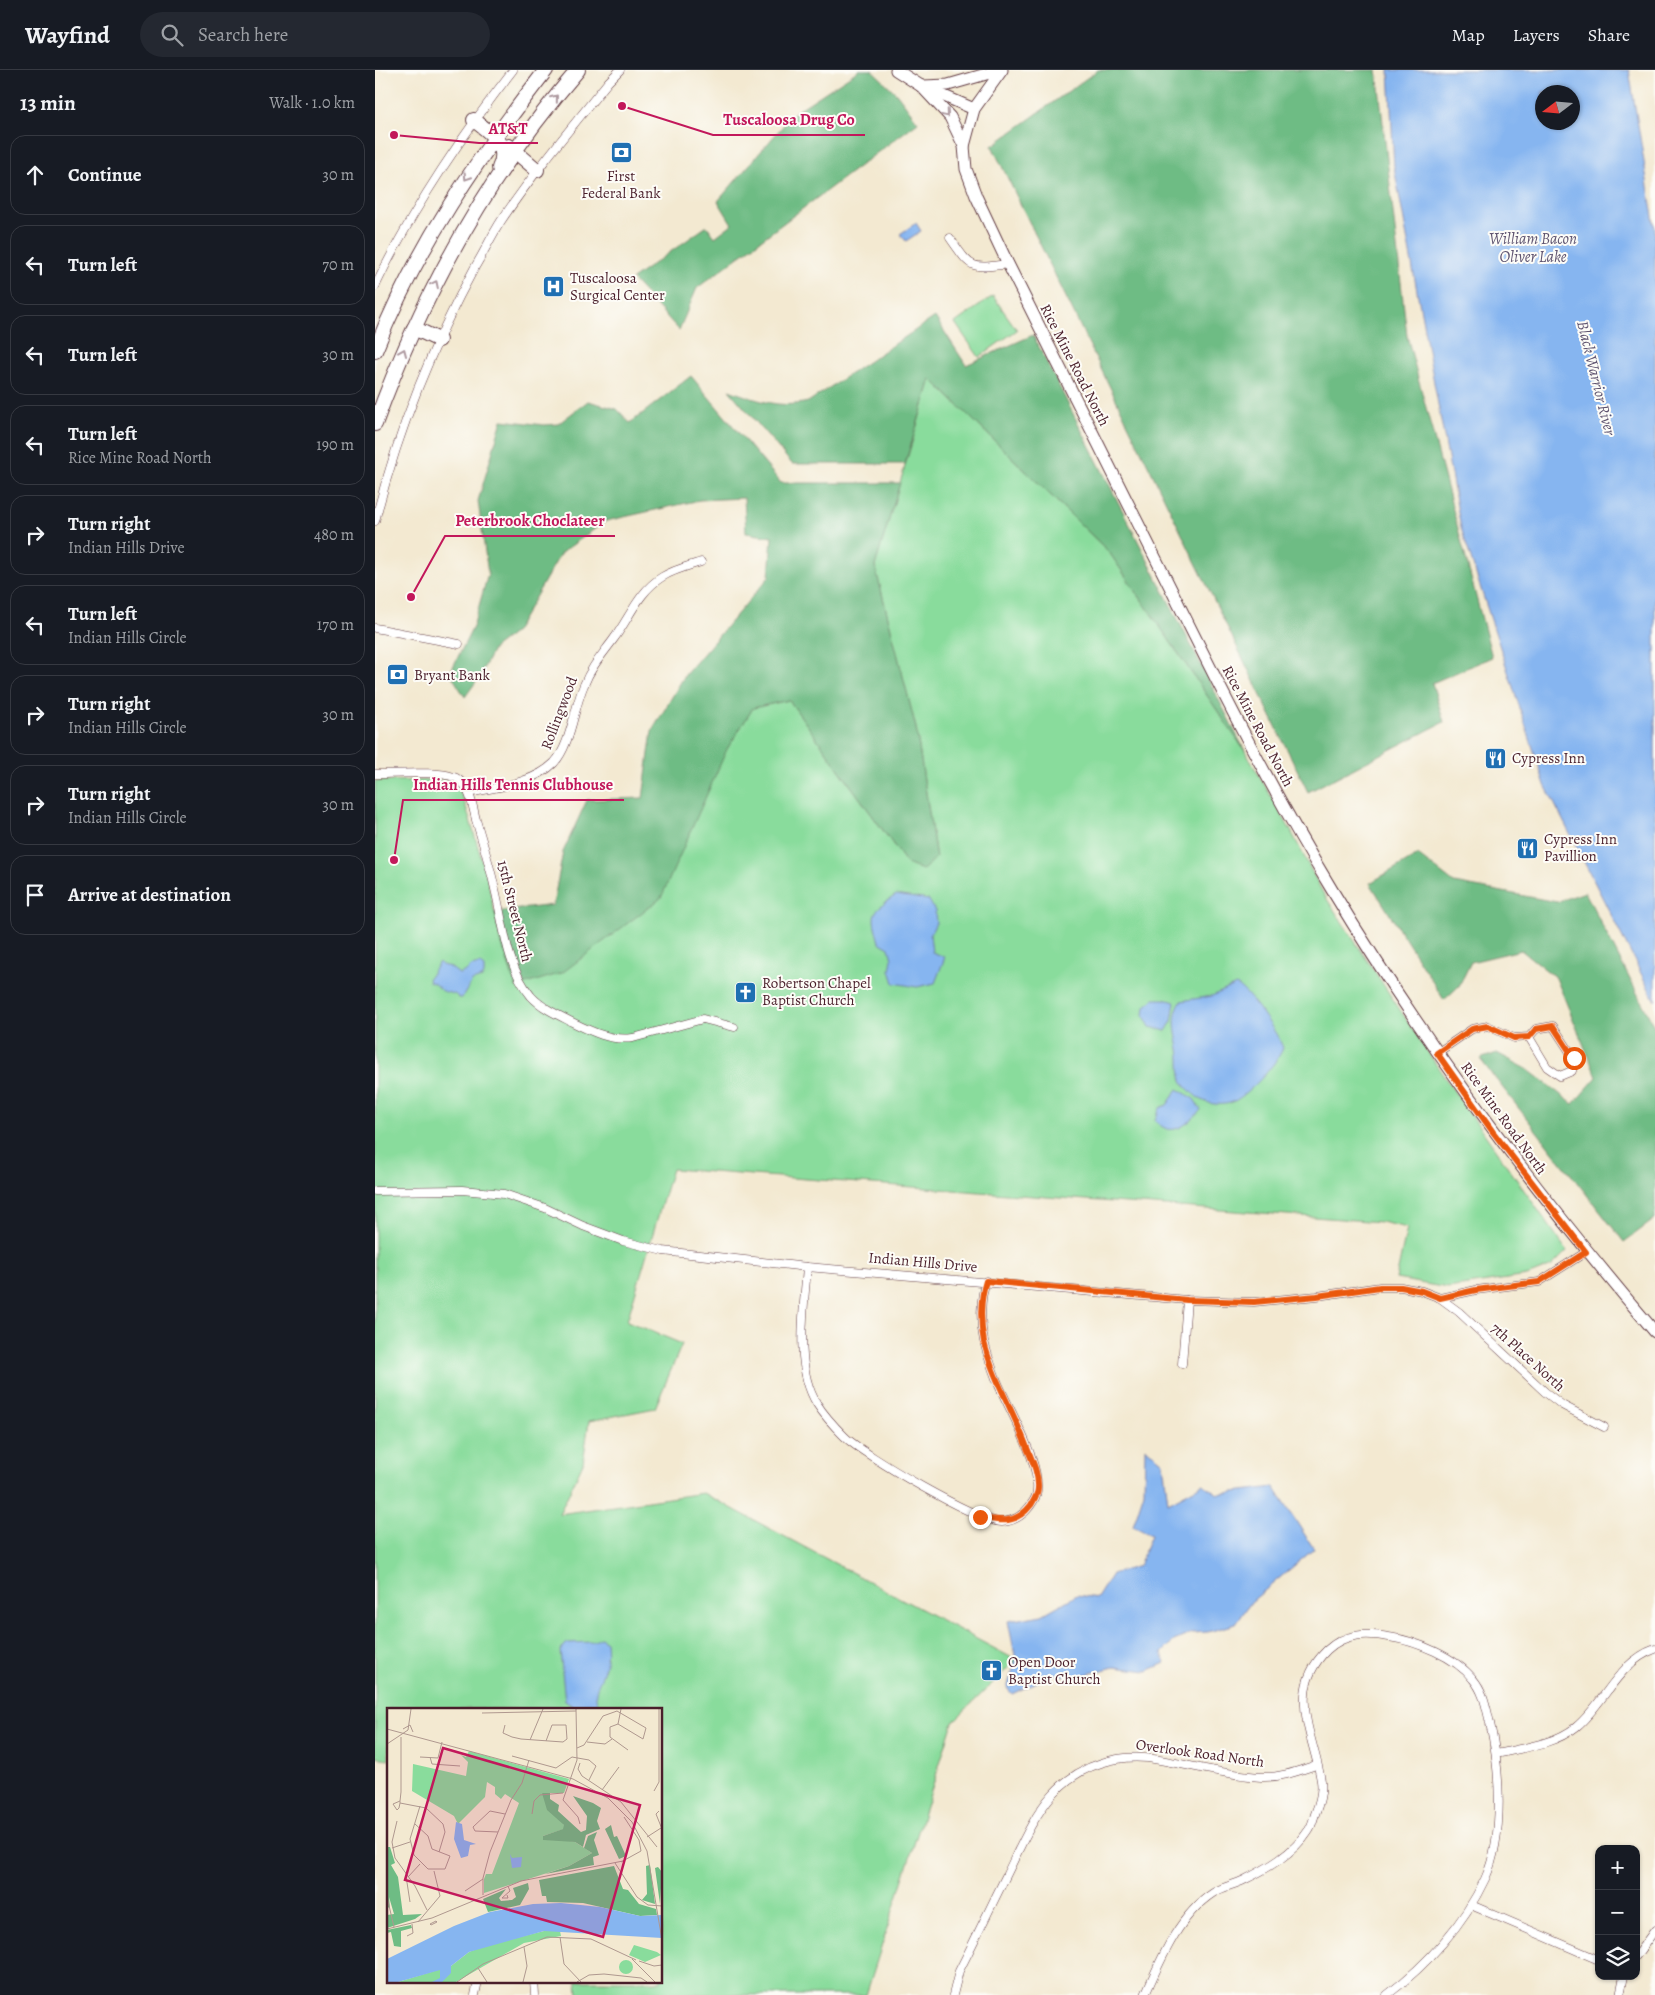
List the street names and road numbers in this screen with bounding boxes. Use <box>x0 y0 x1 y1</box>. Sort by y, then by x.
street label: Rice Mine Road North <box>1036 300 1114 430</box>
street label: Rice Mine Road North <box>1218 662 1298 790</box>
street label: Rollingwood <box>536 673 582 752</box>
street label: 15th Street North <box>493 858 537 964</box>
street label: Rice Mine Road North <box>1456 1058 1552 1178</box>
street label: Indian Hills Drive <box>868 1247 979 1277</box>
street label: 7th Place North <box>1487 1318 1569 1396</box>
street label: Overlook Road North <box>1135 1734 1265 1772</box>

